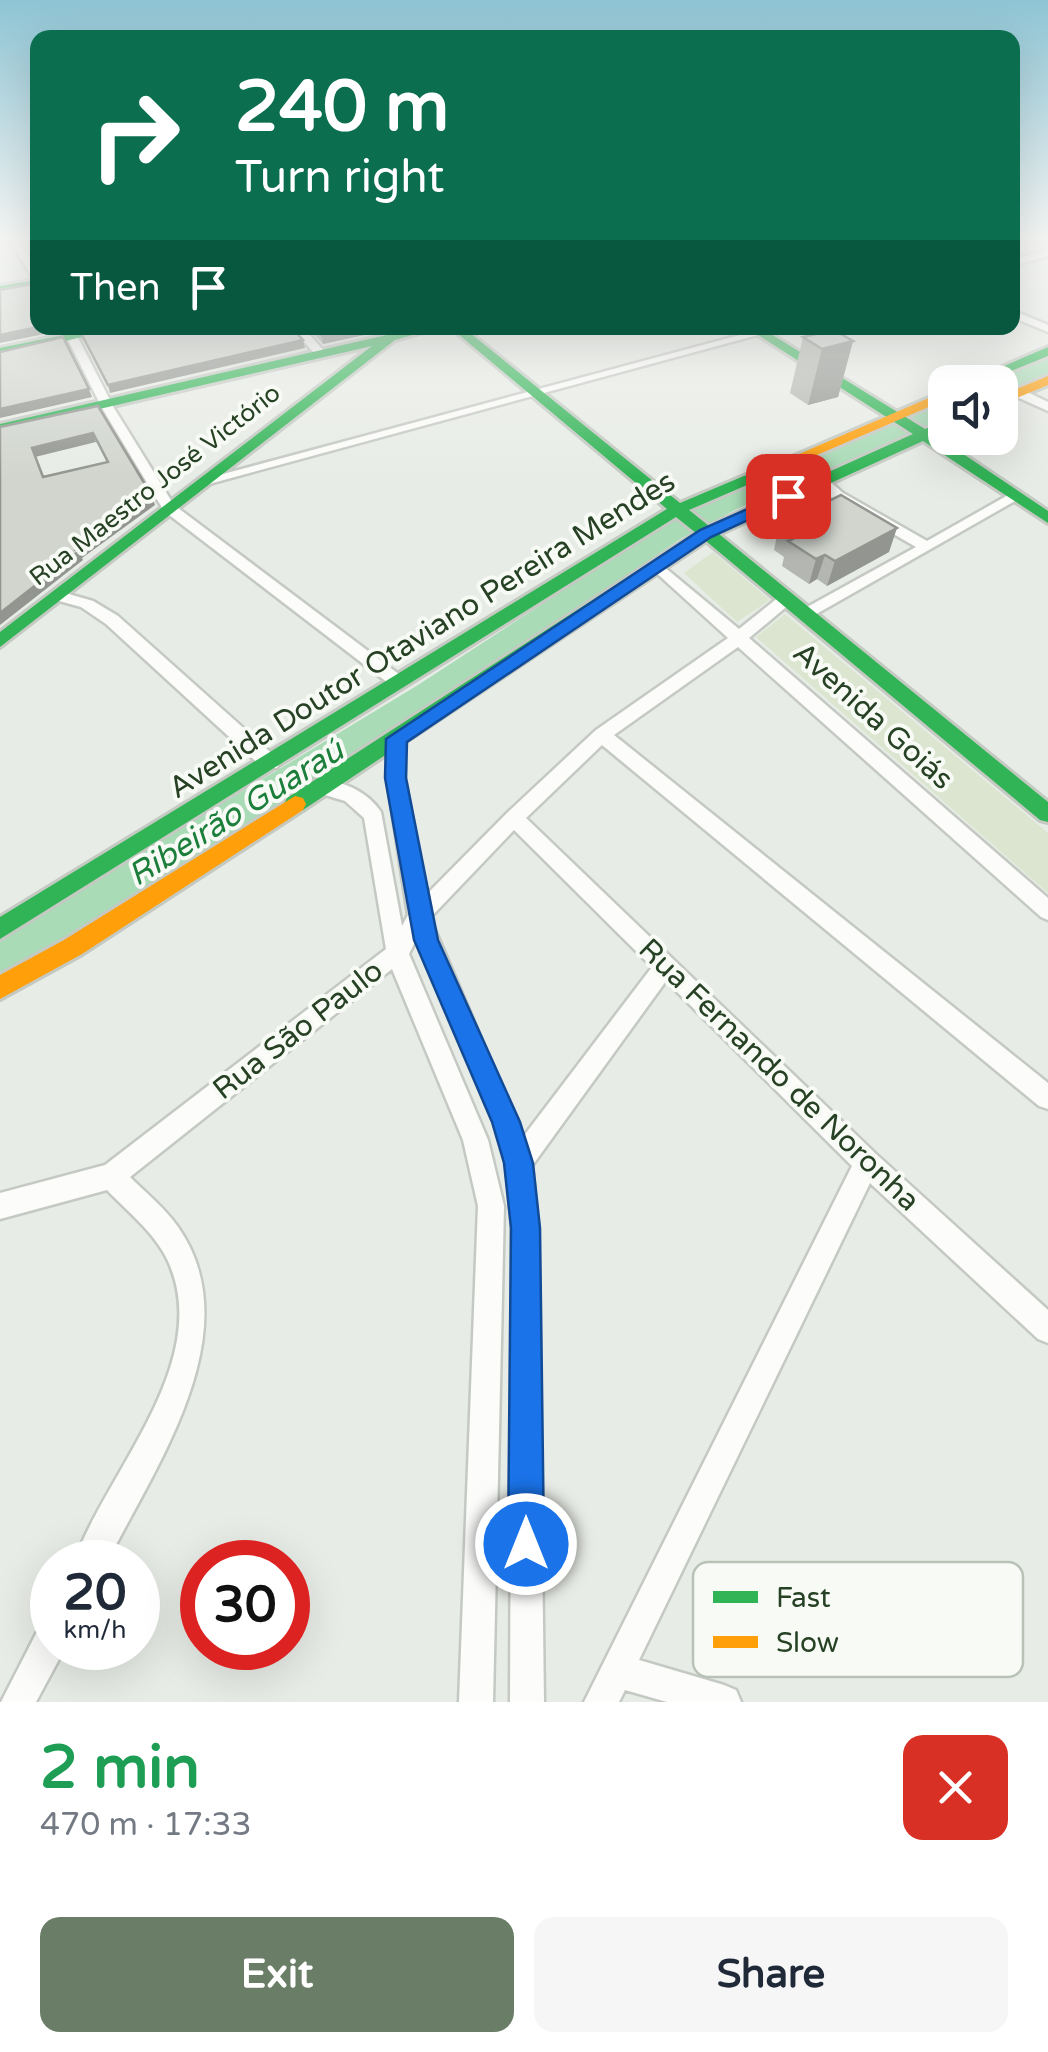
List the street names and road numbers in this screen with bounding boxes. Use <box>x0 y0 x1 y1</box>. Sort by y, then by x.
street label: Rua Maestro José Victório <box>24 378 286 592</box>
street label: Avenida Doutor Otaviano Pereira Mendes <box>162 463 682 807</box>
street label: Avenida Goiás <box>785 634 961 798</box>
street label: Rua Fernando de Noronha <box>631 931 927 1219</box>
street label: Rua São Paulo <box>206 952 390 1108</box>

